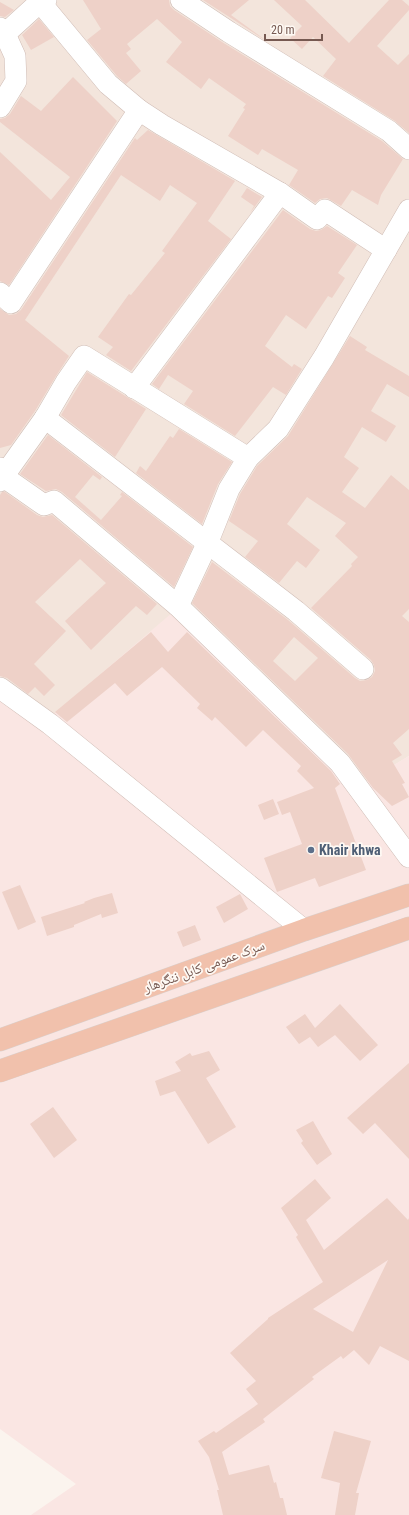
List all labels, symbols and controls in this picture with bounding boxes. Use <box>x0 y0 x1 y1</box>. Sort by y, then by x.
scale bar <box>265 16 322 42</box>
text: 20 m <box>271 23 295 37</box>
place label: Khair khwa <box>319 842 381 858</box>
marker: Khair khwa <box>306 845 316 855</box>
street label: سرک عمومی کابل ننگرهار <box>140 937 267 997</box>

